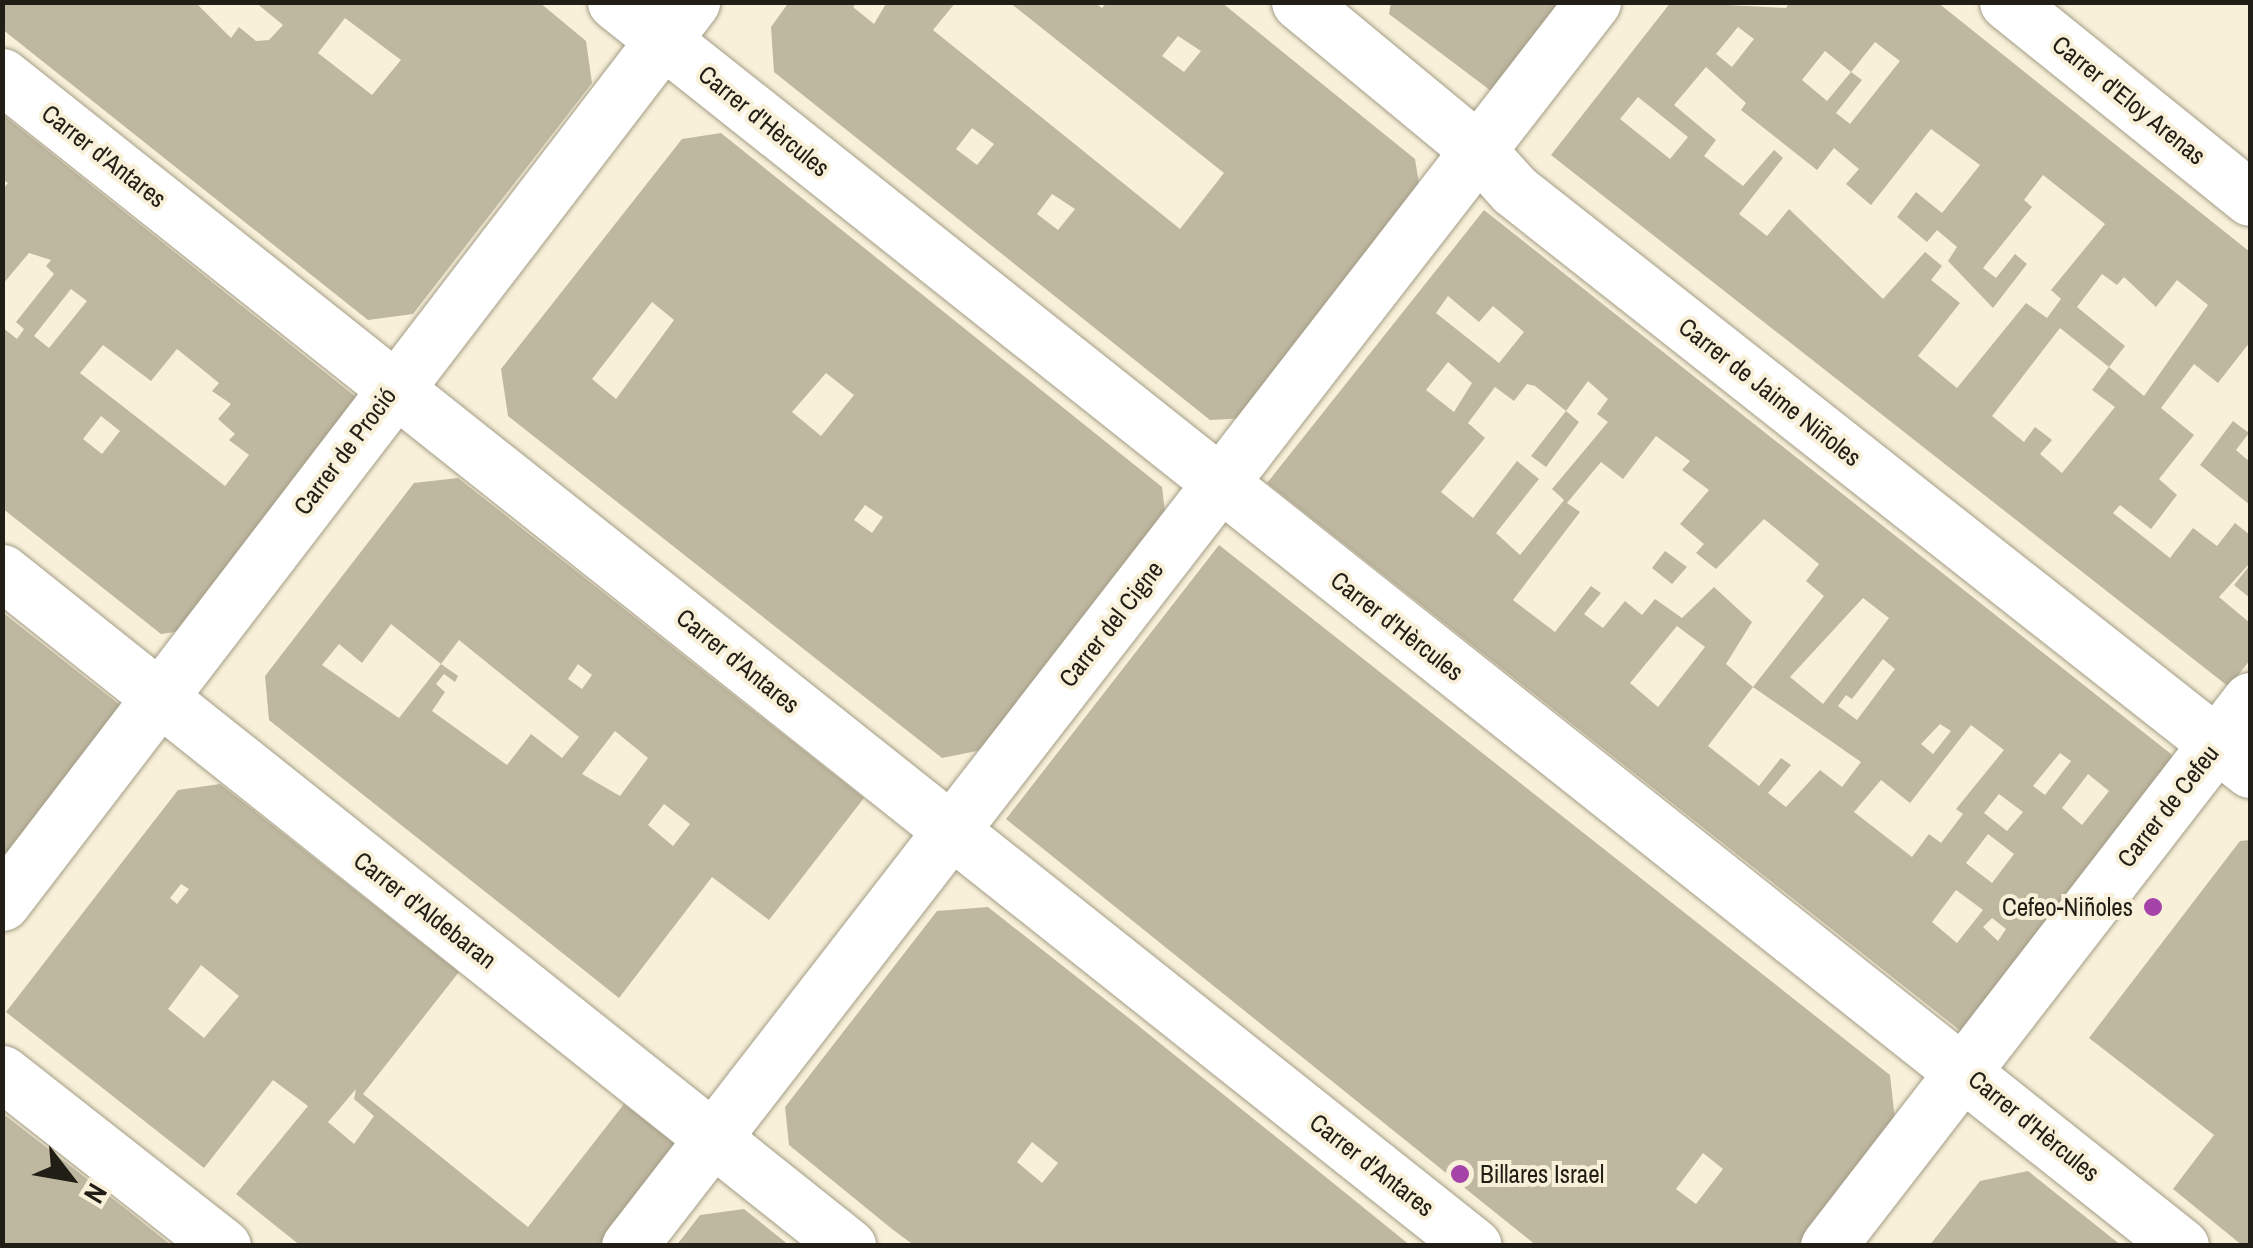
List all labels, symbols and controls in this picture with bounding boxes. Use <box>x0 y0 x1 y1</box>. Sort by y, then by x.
street label: Carrer d'Eloy Arenas <box>2046 29 2212 171</box>
street label: Carrer d'Hèrcules <box>692 59 836 183</box>
street label: Carrer d'Antares <box>36 98 172 214</box>
street label: Carrer de Jaime Niñoles <box>1673 311 1867 473</box>
street label: Carrer de Proció <box>287 381 403 521</box>
street label: Carrer del Cigne <box>1053 555 1169 693</box>
street label: Carrer d'Hèrcules <box>1325 565 1469 687</box>
street label: Carrer d'Antares <box>670 602 806 720</box>
street label: Carrer de Cefeu <box>2111 739 2225 873</box>
street label: Carrer d'Aldebaran <box>348 845 502 975</box>
place label: Cefeo-Niñoles <box>2002 892 2133 922</box>
marker: Cefeo-Niñoles <box>2142 896 2164 918</box>
street label: Carrer d'Hèrcules <box>1962 1064 2106 1188</box>
street label: Carrer d'Antares <box>1304 1107 1440 1223</box>
north arrow <box>20 1128 120 1228</box>
place label: Billares Israel <box>1480 1159 1604 1189</box>
marker: Billares Israel <box>1449 1163 1471 1185</box>
text: N <box>75 1177 116 1210</box>

